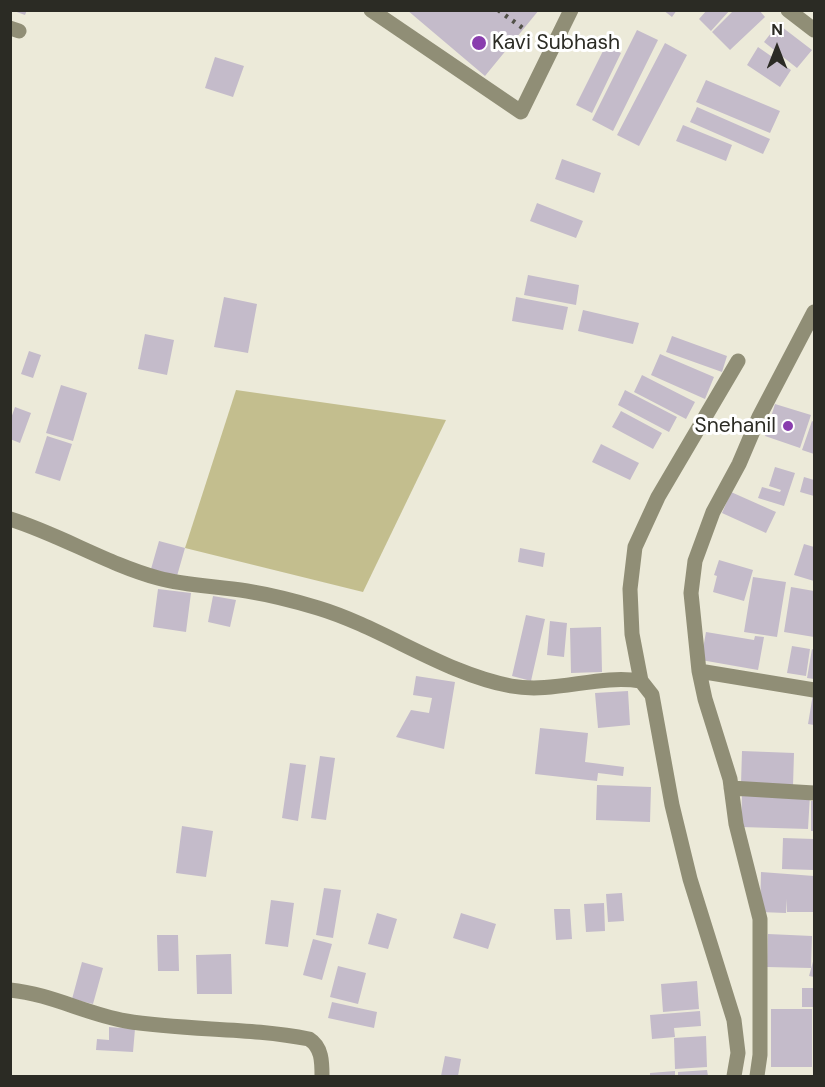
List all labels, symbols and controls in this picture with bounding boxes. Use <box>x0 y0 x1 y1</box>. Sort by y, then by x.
north arrow <box>747 18 807 78</box>
text: N <box>771 19 783 40</box>
place label: Kavi Subhash <box>492 30 620 56</box>
marker: Kavi Subhash <box>470 34 488 52</box>
place label: Snehanil <box>695 413 776 439</box>
marker: Snehanil <box>781 419 795 433</box>

